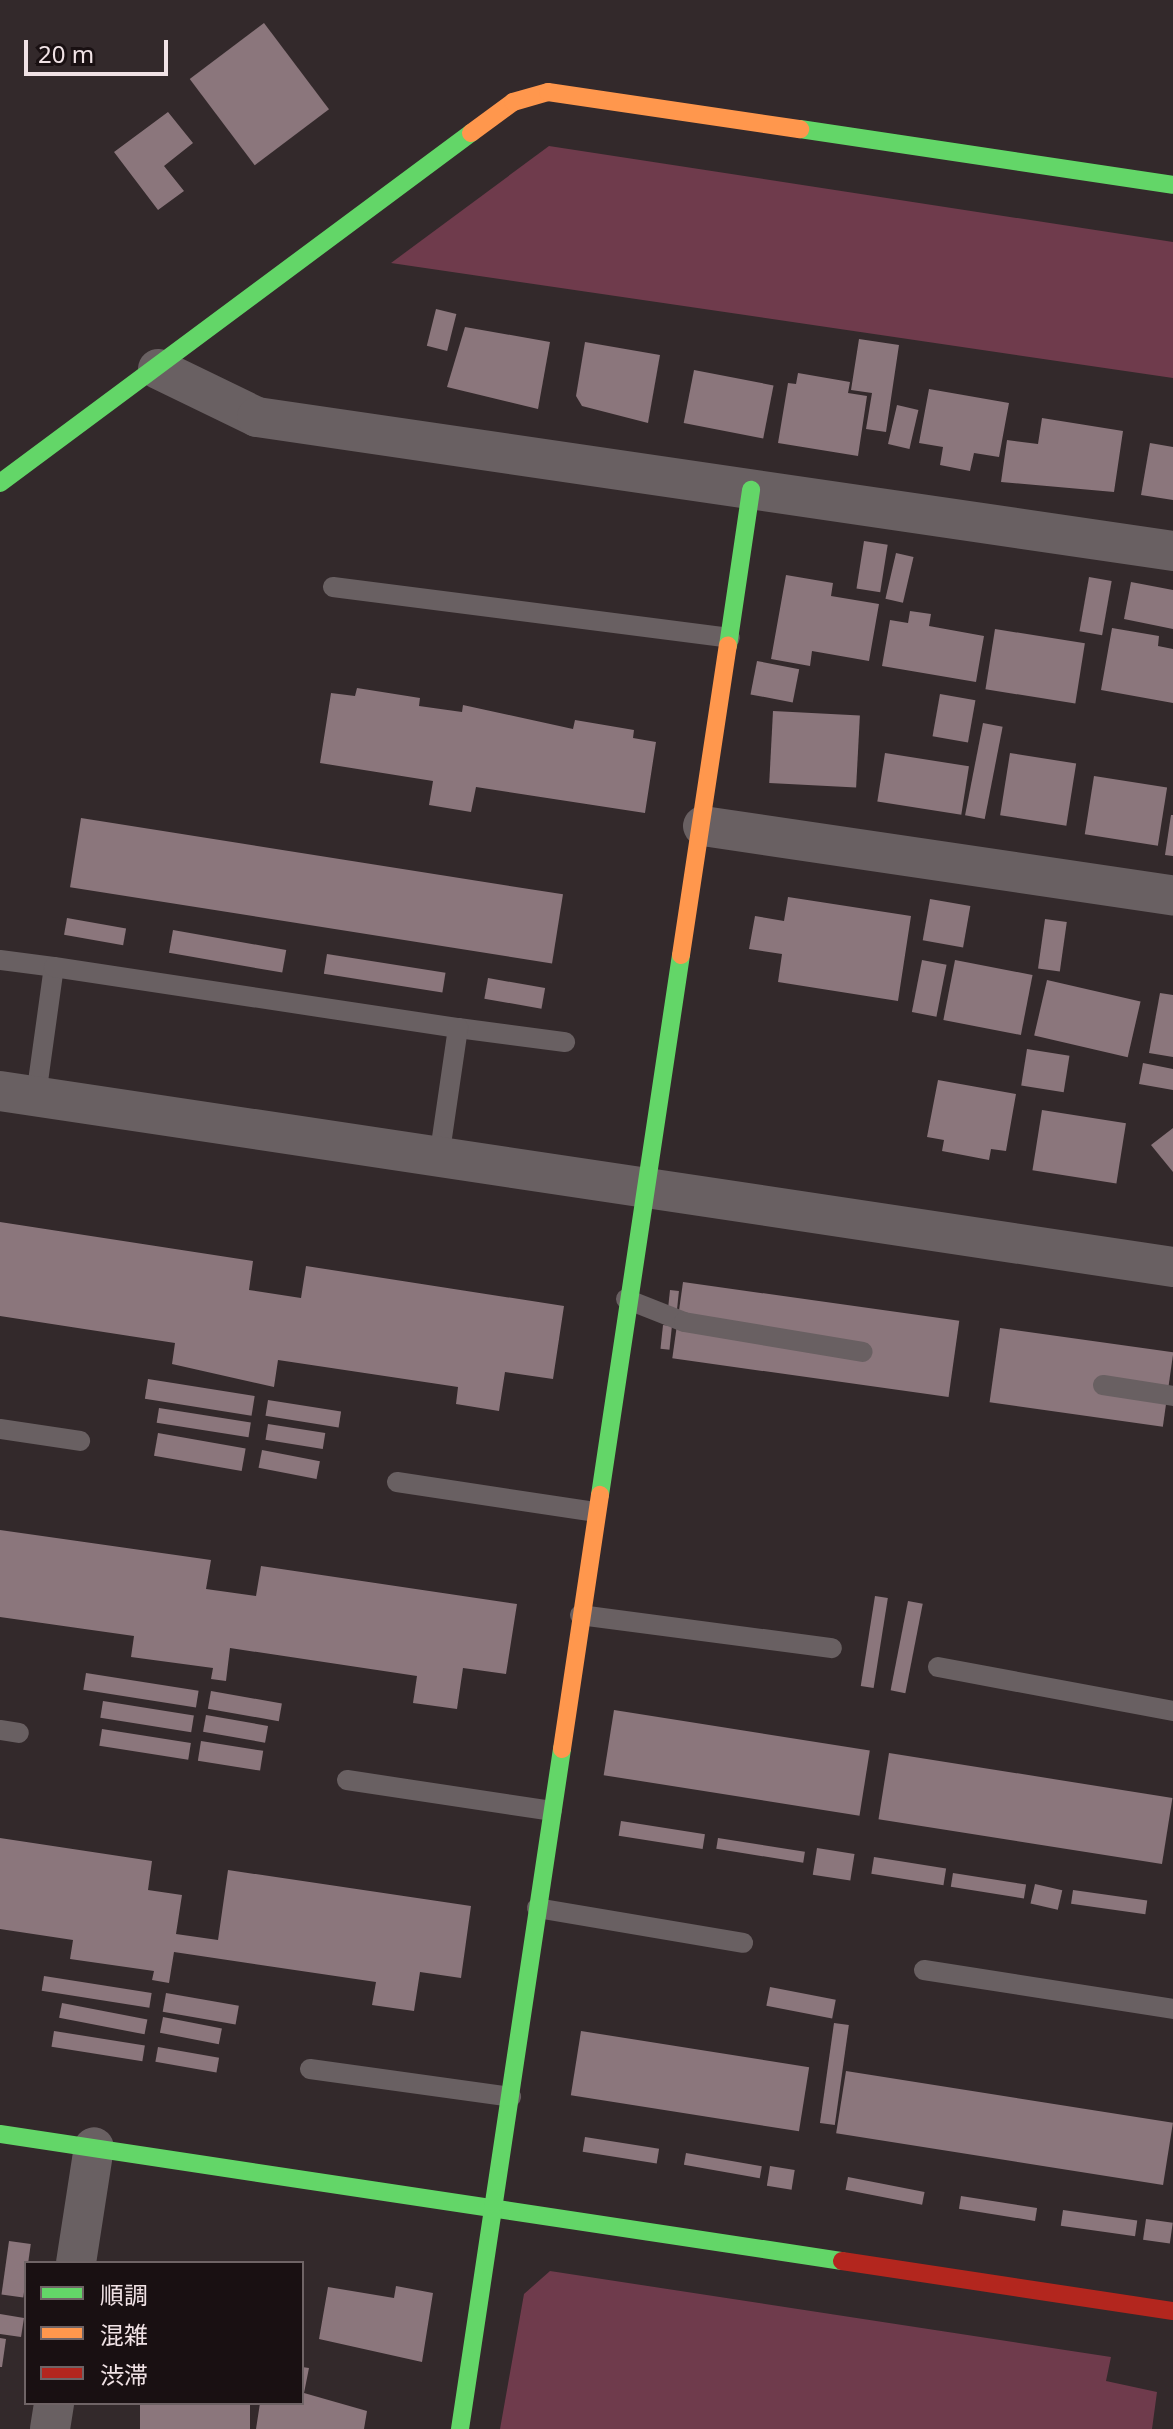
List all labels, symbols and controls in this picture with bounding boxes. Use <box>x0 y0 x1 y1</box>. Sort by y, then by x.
scale bar <box>28 24 172 74</box>
text: 20 m <box>38 37 94 70</box>
legend <box>24 2261 304 2405</box>
text: 順調 <box>100 2278 148 2311</box>
text: 混雑 <box>100 2318 148 2351</box>
text: 渋滞 <box>100 2358 148 2391</box>

